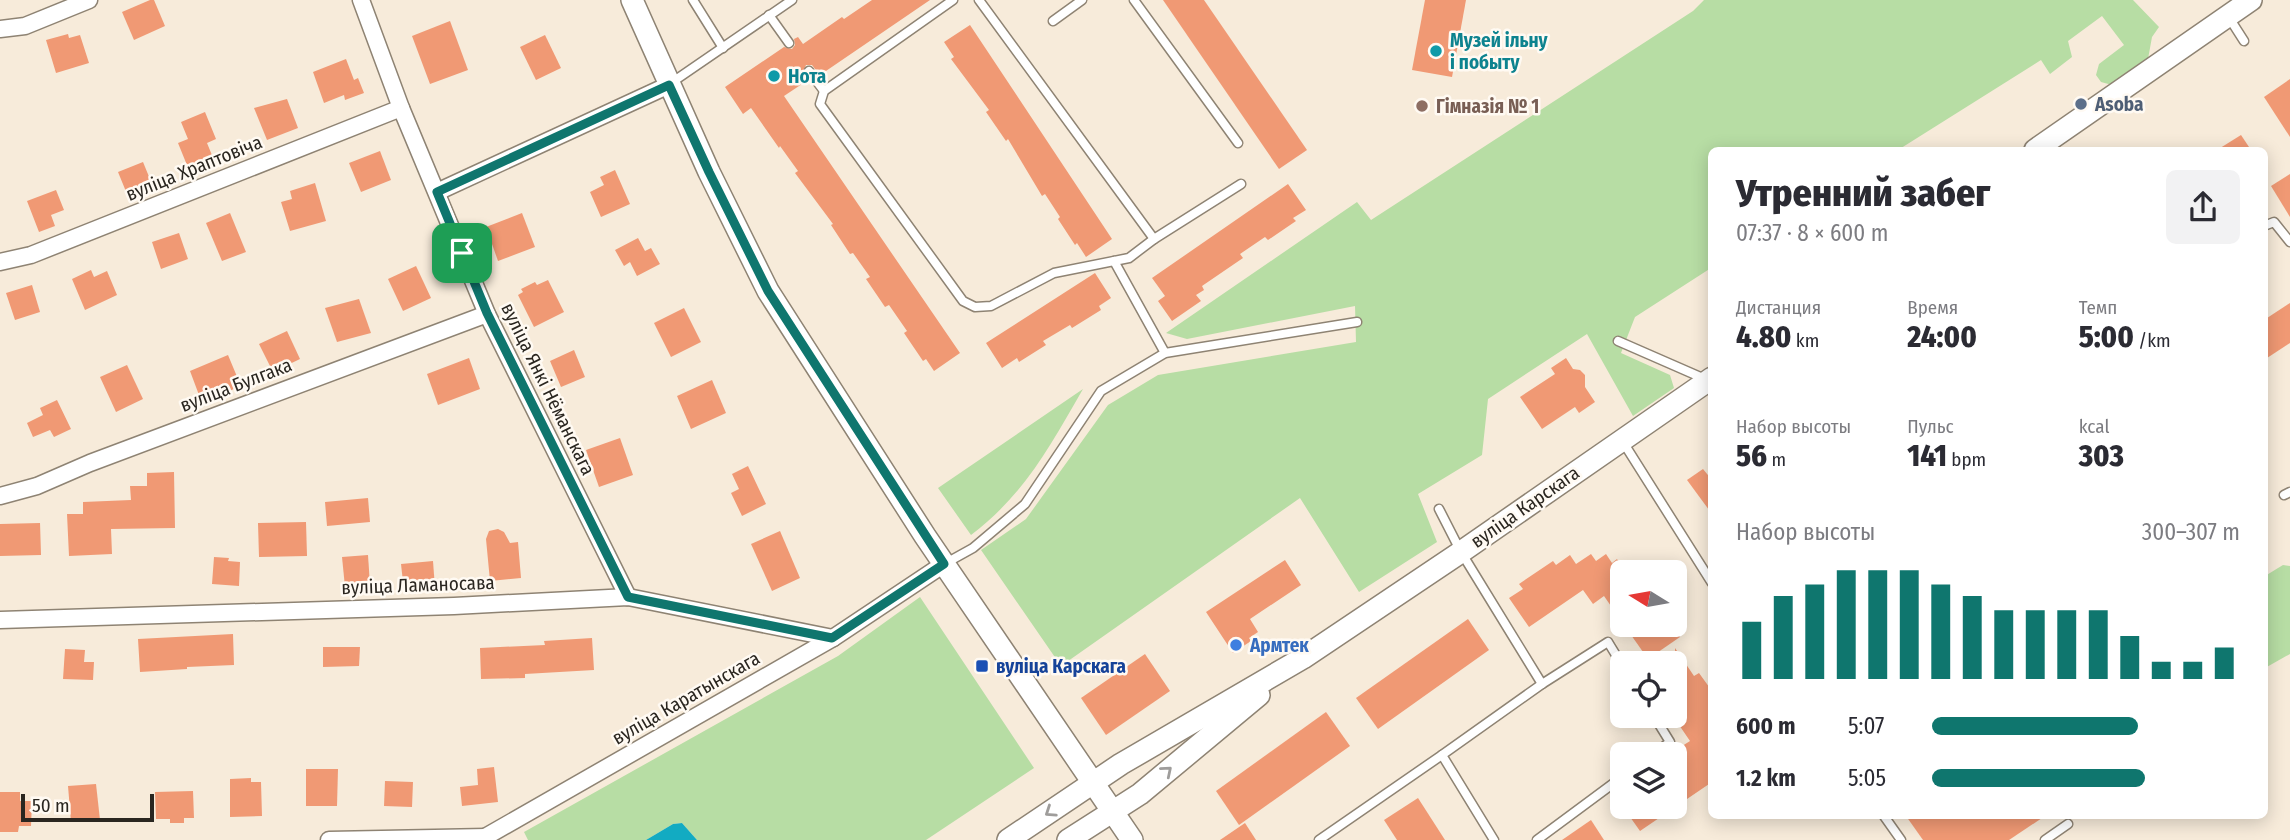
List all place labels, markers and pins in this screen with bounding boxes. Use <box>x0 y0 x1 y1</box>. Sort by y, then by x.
place label: Музей ільну і побыту <box>1450 29 1549 74</box>
marker: Музей ільну і побыту <box>1428 43 1444 59</box>
place label: Нота <box>788 65 826 88</box>
marker: Нота <box>766 68 782 84</box>
place label: Asoba <box>2094 93 2143 116</box>
place label: Гімназія № 1 <box>1436 95 1539 118</box>
marker: Asoba <box>2073 96 2089 112</box>
marker: Гімназія № 1 <box>1414 98 1430 114</box>
pin <box>432 223 492 283</box>
place label: Армтек <box>1249 634 1309 657</box>
marker: Армтек <box>1228 637 1244 653</box>
place label: вуліца Карскага <box>996 655 1126 678</box>
marker: вуліца Карскага <box>974 658 990 674</box>

